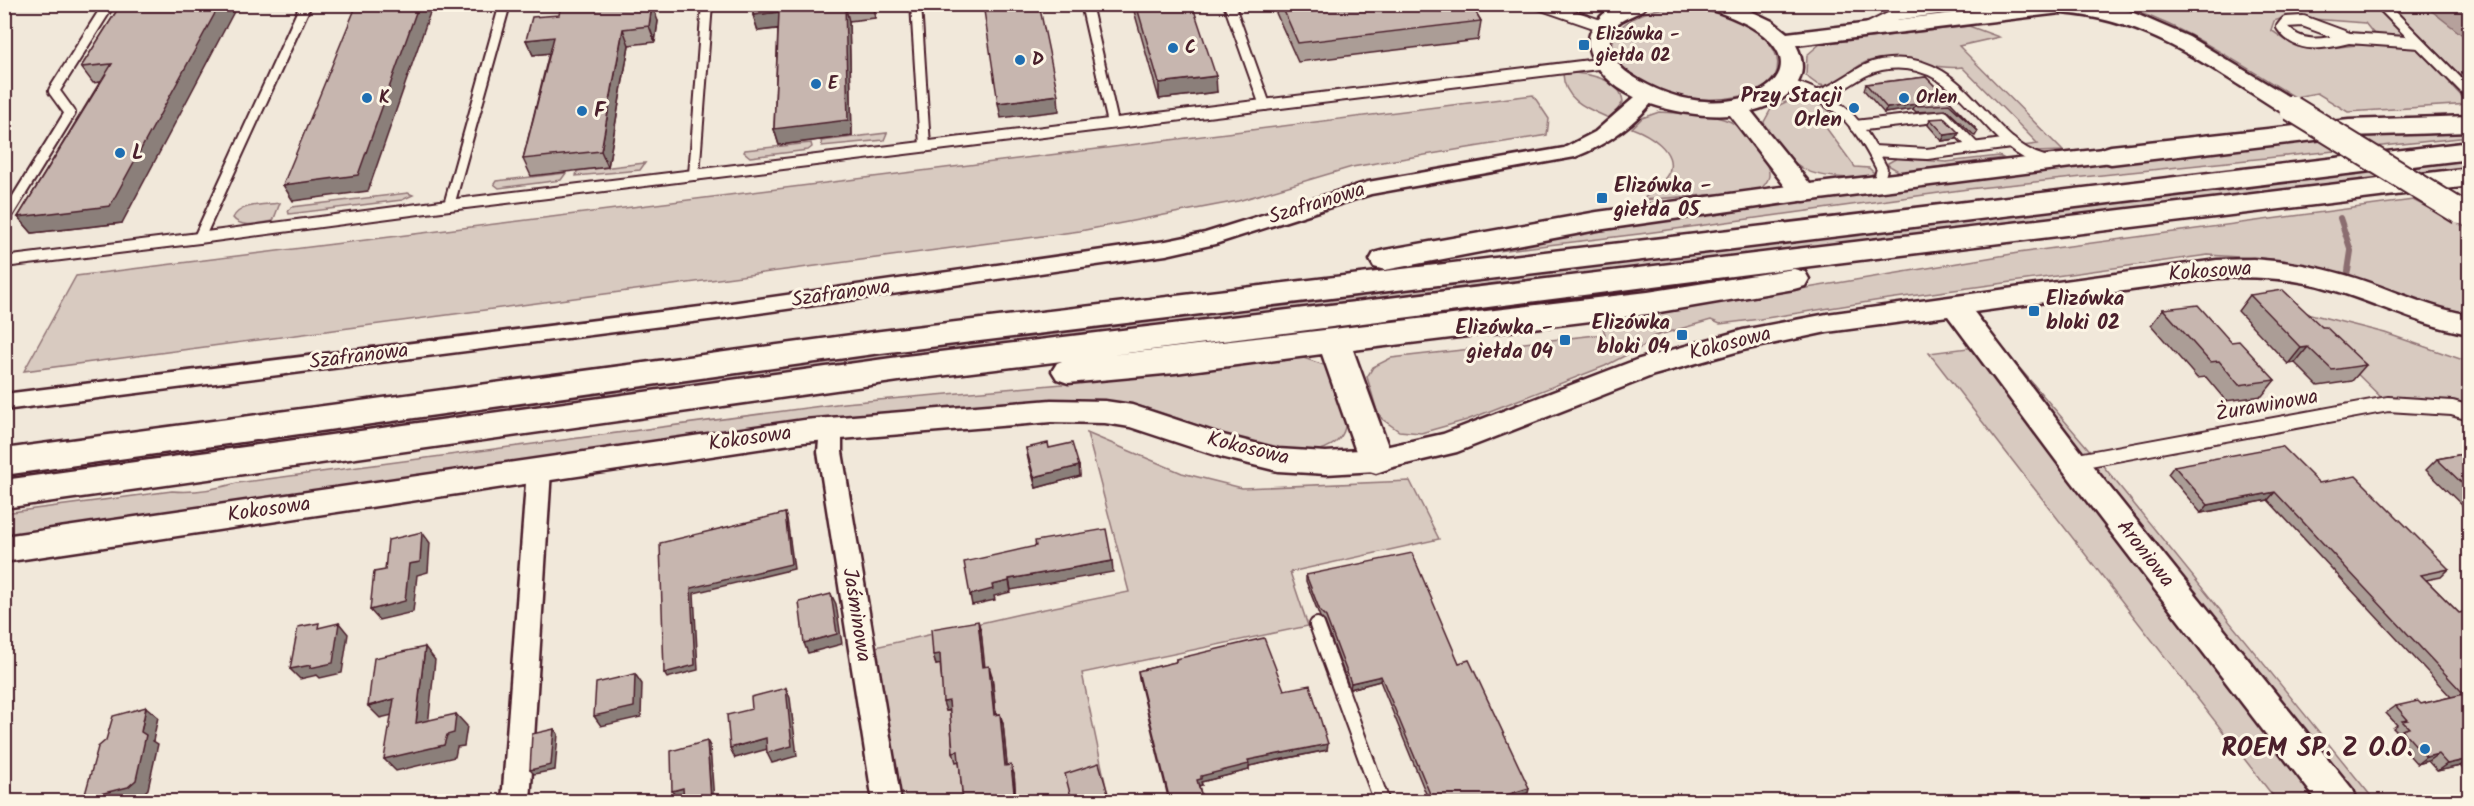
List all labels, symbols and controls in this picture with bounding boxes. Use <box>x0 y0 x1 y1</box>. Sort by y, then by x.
place label: Elizówka - giełda 02 <box>1595 21 1679 71</box>
place label: C <box>1185 34 1196 63</box>
marker: Elizówka - giełda 02 <box>1577 38 1591 52</box>
marker: C <box>1166 41 1180 55</box>
place label: D <box>1032 46 1044 75</box>
marker: D <box>1013 53 1027 67</box>
place label: E <box>828 70 839 99</box>
marker: E <box>809 77 823 91</box>
place label: Przy Stacji Orlen <box>1741 80 1843 137</box>
place label: K <box>379 84 390 113</box>
place label: Orlen <box>1916 84 1957 113</box>
marker: K <box>360 91 374 105</box>
marker: Orlen <box>1897 91 1911 105</box>
place label: F <box>594 95 607 128</box>
marker: Przy Stacji Orlen <box>1847 101 1861 115</box>
marker: F <box>575 104 589 118</box>
place label: L <box>132 137 143 170</box>
marker: L <box>113 146 127 160</box>
place label: Elizówka - giełda 05 <box>1613 170 1711 227</box>
street label: Szafranowa <box>1265 174 1369 234</box>
marker: Elizówka - giełda 05 <box>1595 191 1609 205</box>
street label: Kokosowa <box>2167 253 2253 291</box>
street label: Szafranowa <box>789 271 893 317</box>
place label: Elizówka bloki 02 <box>2046 283 2124 340</box>
marker: Elizówka bloki 02 <box>2027 304 2041 318</box>
place label: Elizówka bloki 04 <box>1592 307 1671 364</box>
place label: Elizówka - giełda 04 <box>1456 312 1554 369</box>
street label: Kokosowa <box>1685 318 1775 370</box>
marker: Elizówka bloki 04 <box>1675 328 1689 342</box>
marker: Elizówka - giełda 04 <box>1558 333 1572 347</box>
street label: Szafranowa <box>308 335 410 379</box>
street label: Żurawinowa <box>2213 381 2321 431</box>
street label: Kokosowa <box>706 417 794 461</box>
street label: Kokosowa <box>1203 423 1293 475</box>
street label: Kokosowa <box>225 488 313 532</box>
street label: Aroniowa <box>2108 513 2182 595</box>
street label: Jaśminowa <box>832 565 880 665</box>
place label: ROEM SP. Z O.O. <box>2221 728 2413 770</box>
marker: ROEM SP. Z O.O. <box>2418 742 2432 756</box>

